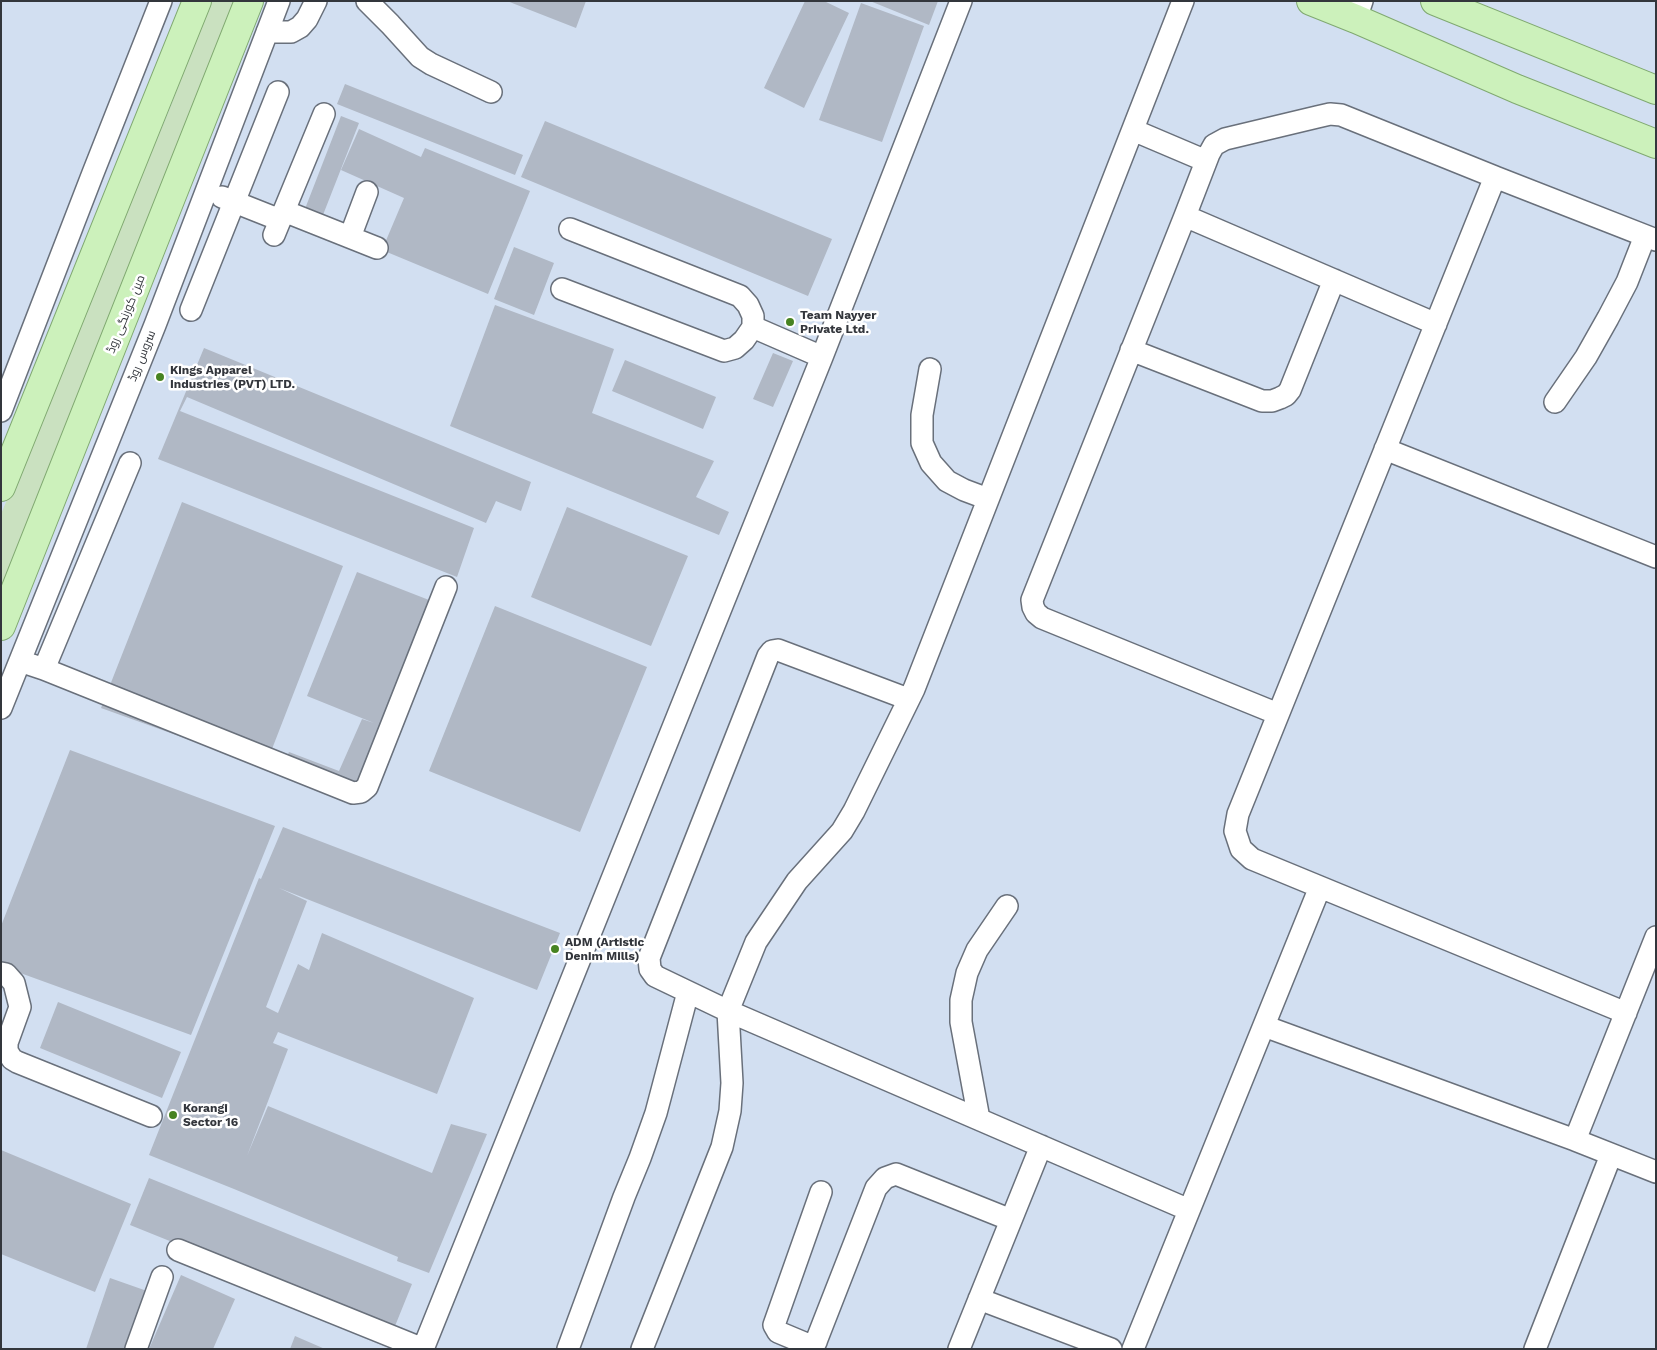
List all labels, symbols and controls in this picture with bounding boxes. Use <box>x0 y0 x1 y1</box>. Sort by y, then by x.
street label: مین کورنگی روڈ <box>104 273 148 355</box>
place label: Team Nayyer Private Ltd. <box>800 308 876 336</box>
marker: Team Nayyer Private Ltd. <box>784 316 796 328</box>
street label: سروس روڈ <box>125 328 159 384</box>
place label: Kings Apparel Industries (PVT) LTD. <box>170 363 295 391</box>
marker: Kings Apparel Industries (PVT) LTD. <box>154 371 166 383</box>
place label: ADM (Artistic Denim Mills) <box>565 935 644 963</box>
marker: ADM (Artistic Denim Mills) <box>549 943 561 955</box>
place label: Korangi Sector 16 <box>183 1101 238 1129</box>
marker: Korangi Sector 16 <box>167 1109 179 1121</box>

